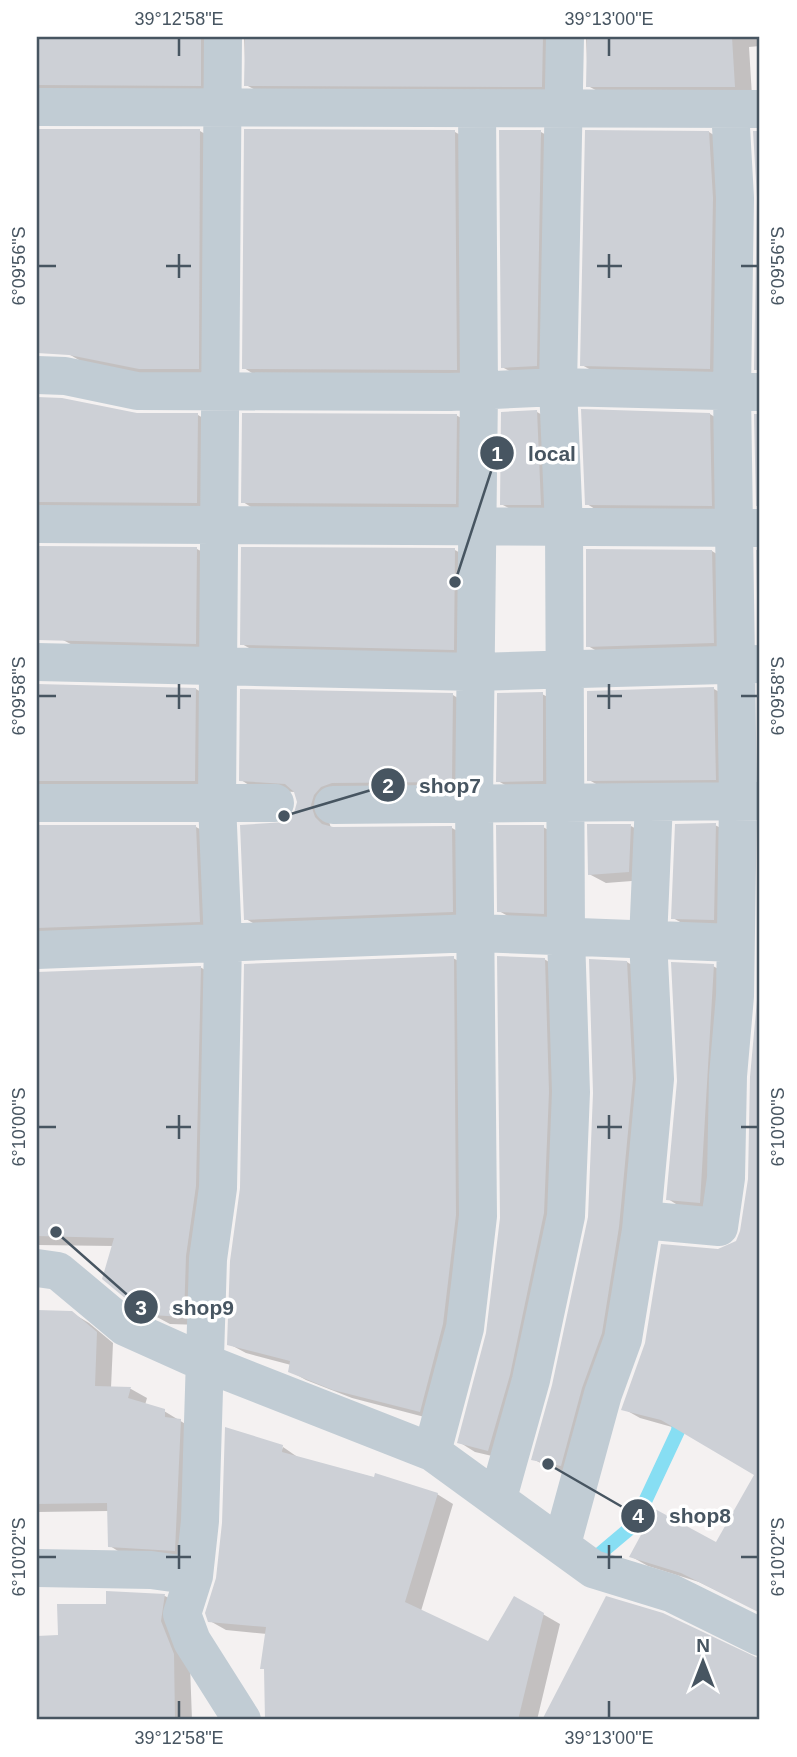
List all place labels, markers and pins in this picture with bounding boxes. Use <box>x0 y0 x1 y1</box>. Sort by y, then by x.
callout: local <box>479 432 590 474</box>
callout: shop7 <box>370 764 495 806</box>
callout: shop9 <box>123 1286 248 1328</box>
callout: shop8 <box>620 1495 745 1537</box>

